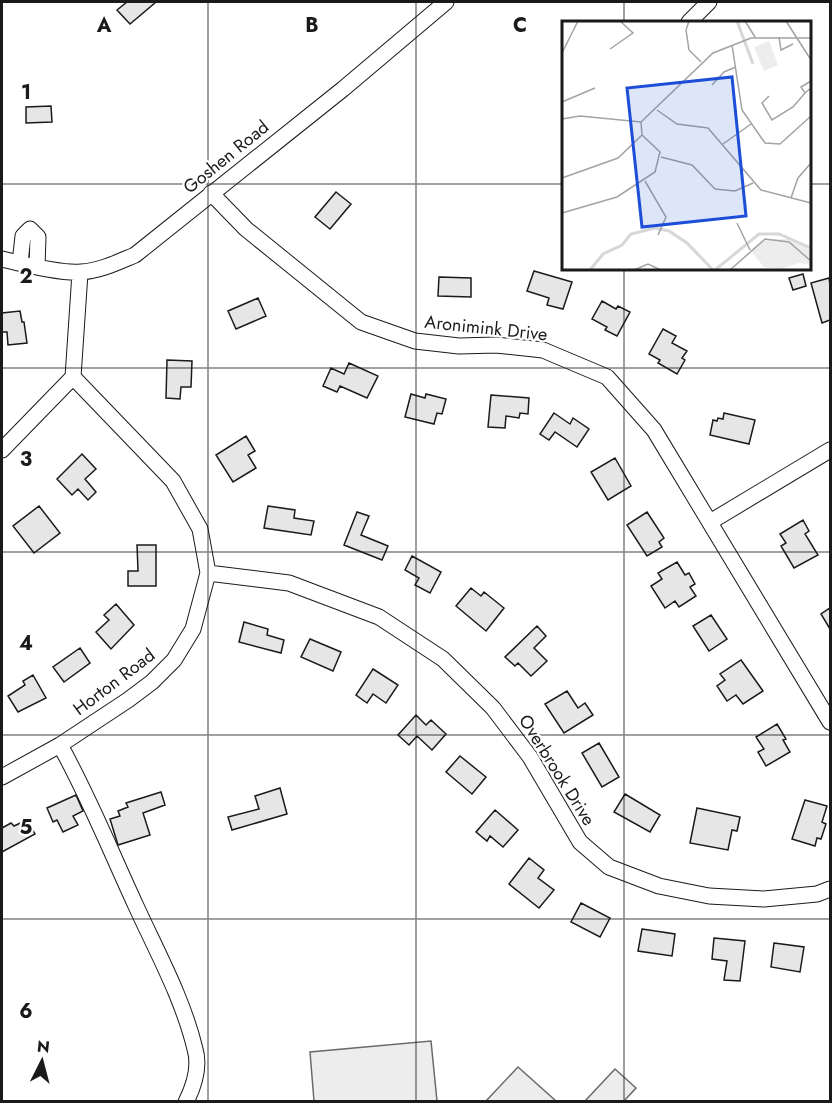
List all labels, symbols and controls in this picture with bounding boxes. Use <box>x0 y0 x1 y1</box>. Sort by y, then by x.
text: A <box>96 11 112 40</box>
text: B <box>305 11 319 40</box>
text: C <box>513 11 527 40</box>
inset map <box>562 21 811 270</box>
text: 1 <box>21 78 31 107</box>
street label: Goshen Road <box>178 114 274 200</box>
text: 2 <box>19 262 33 291</box>
street label: Aronimink Drive <box>423 309 549 347</box>
text: 3 <box>20 445 32 474</box>
text: 4 <box>19 629 33 658</box>
street label: Horton Road <box>68 643 160 721</box>
street label: Overbrook Drive <box>512 709 602 831</box>
text: 5 <box>20 813 33 842</box>
text: 6 <box>19 997 33 1026</box>
north arrow <box>12 1031 72 1091</box>
text: N <box>36 1034 51 1059</box>

